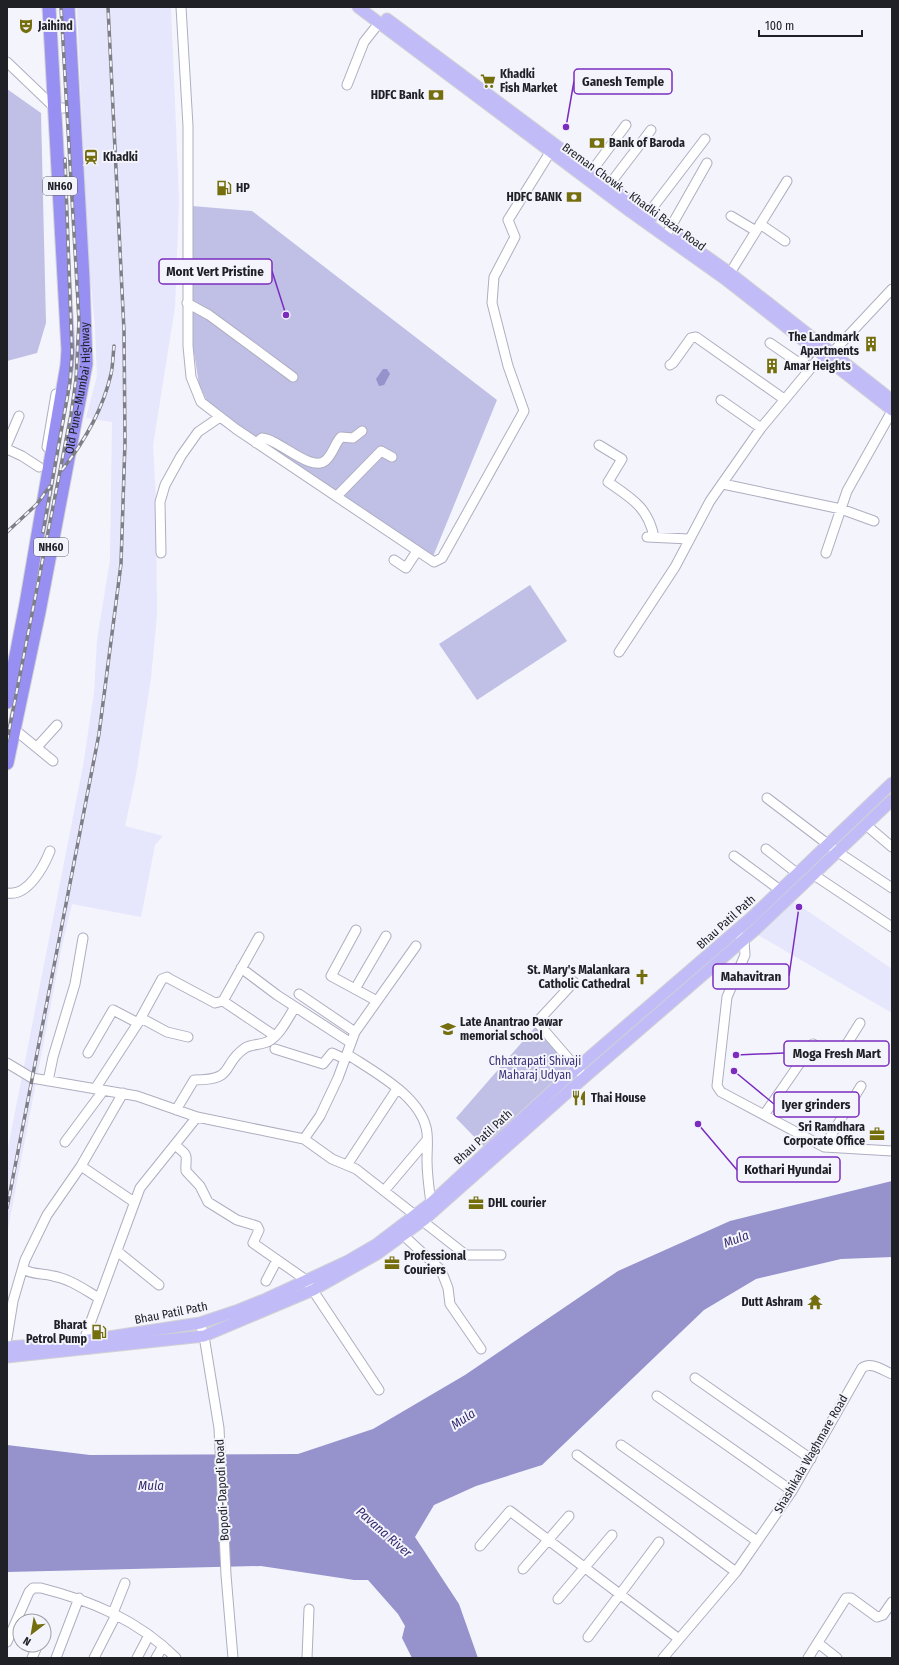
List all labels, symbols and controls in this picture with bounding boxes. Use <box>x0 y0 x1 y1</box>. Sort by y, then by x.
scale bar <box>759 12 862 38</box>
theatre icon: Jaihind <box>17 17 35 35</box>
place label: Jaihind <box>37 19 73 33</box>
text: 100 m <box>765 19 794 33</box>
place label: Khadki Fish Market <box>500 67 558 95</box>
callout: Ganesh Temple <box>574 69 672 94</box>
supermarket icon: Khadki Fish Market <box>479 72 497 90</box>
text: Ganesh Temple <box>582 74 664 89</box>
bank icon: HDFC Bank <box>427 86 445 104</box>
place label: HDFC Bank <box>371 88 425 102</box>
bank icon: Bank of Baroda <box>588 134 606 152</box>
place label: Bank of Baroda <box>609 136 685 150</box>
street label: Breman Chowk - Khadki Bazar Road <box>560 140 708 254</box>
station icon: Khadki <box>82 148 100 166</box>
place label: Khadki <box>103 150 138 164</box>
road number: NH60 <box>43 177 77 195</box>
fuel station icon: HP <box>215 179 233 197</box>
place label: HP <box>236 181 250 195</box>
bank icon: HDFC BANK <box>565 188 583 206</box>
place label: HDFC BANK <box>506 190 563 204</box>
callout: Mont Vert Pristine <box>159 259 272 284</box>
text: Mont Vert Pristine <box>166 264 264 279</box>
street label: Old Pune–Mumbai Highway <box>62 321 93 455</box>
place label: The Landmark Apartments <box>788 330 860 358</box>
building icon: The Landmark Apartments <box>862 335 880 353</box>
building icon: Amar Heights <box>763 357 781 375</box>
place label: Amar Heights <box>783 359 851 373</box>
road number: NH60 <box>34 538 68 556</box>
street label: Bhau Patil Path <box>694 892 758 952</box>
place label: St. Mary's Malankara Catholic Cathedral <box>527 963 631 991</box>
callout: Mahavitran <box>713 964 789 989</box>
church icon: St. Mary's Malankara Catholic Cathedral <box>633 968 651 986</box>
text: Mahavitran <box>721 969 781 984</box>
place label: Late Anantrao Pawar memorial school <box>460 1015 563 1043</box>
school or university icon: Late Anantrao Pawar memorial school <box>439 1020 457 1038</box>
callout: Moga Fresh Mart <box>784 1041 889 1066</box>
text: Moga Fresh Mart <box>793 1046 882 1061</box>
park label: Chhatrapati Shivaji Maharaj Udyan <box>489 1054 581 1082</box>
restaurant icon: Thai House <box>570 1089 588 1107</box>
place label: Thai House <box>591 1091 646 1105</box>
callout: Iyer grinders <box>774 1092 859 1117</box>
text: Iyer grinders <box>781 1097 851 1112</box>
street label: Bhau Patil Path <box>451 1107 515 1167</box>
place label: Sri Ramdhara Corporate Office <box>783 1120 865 1148</box>
office icon: Sri Ramdhara Corporate Office <box>868 1125 886 1143</box>
callout: Kothari Hyundai <box>737 1157 840 1182</box>
text: Kothari Hyundai <box>744 1162 832 1177</box>
office icon: DHL courier <box>467 1194 485 1212</box>
place label: DHL courier <box>488 1196 547 1210</box>
water label: Mula <box>721 1227 751 1251</box>
place label: Professional Couriers <box>404 1249 467 1277</box>
office icon: Professional Couriers <box>383 1254 401 1272</box>
temple icon: Dutt Ashram <box>806 1293 824 1311</box>
place label: Dutt Ashram <box>741 1295 803 1309</box>
street label: Bhau Patil Path <box>133 1299 209 1327</box>
place label: Bharat Petrol Pump <box>26 1318 88 1346</box>
fuel station icon: Bharat Petrol Pump <box>90 1323 108 1341</box>
street label: Shashikala Waghmare Road <box>771 1392 851 1516</box>
water label: Mula <box>448 1405 478 1432</box>
street label: Bopodi-Dapodi Road <box>212 1439 232 1541</box>
water label: Mula <box>138 1478 164 1493</box>
water label: Pavana River <box>353 1504 415 1561</box>
north arrow <box>12 1613 52 1653</box>
text: N <box>21 1634 33 1648</box>

